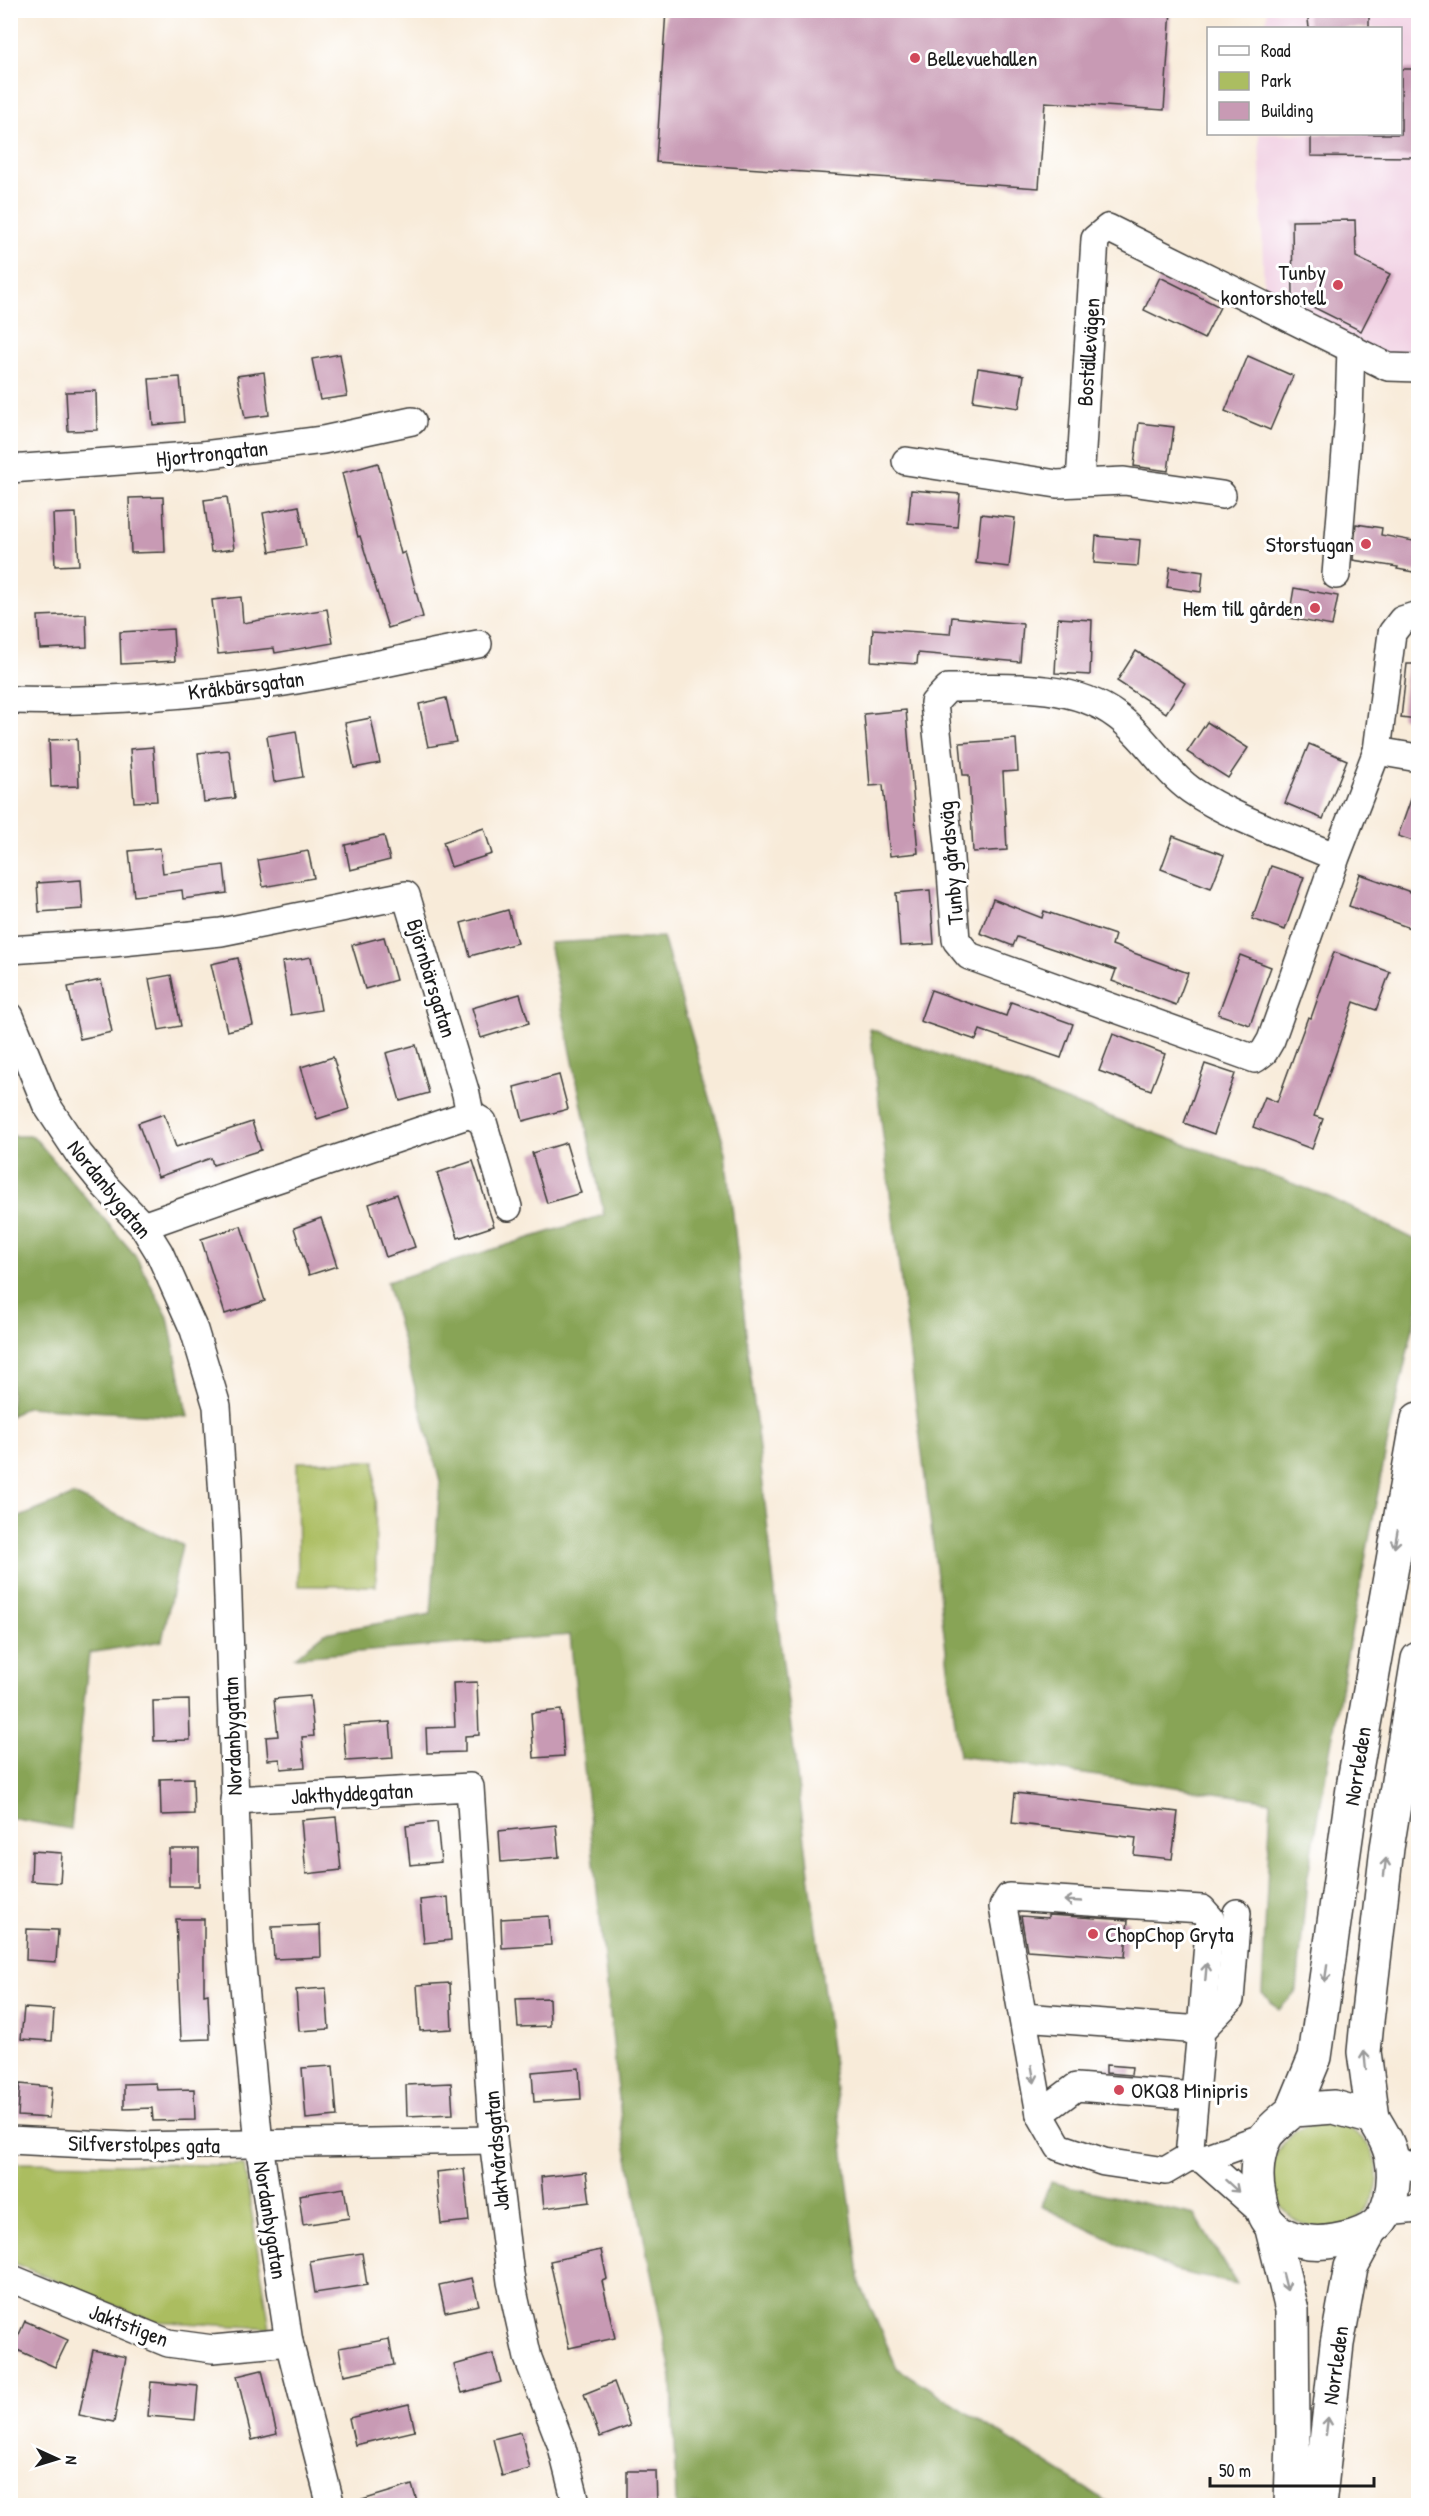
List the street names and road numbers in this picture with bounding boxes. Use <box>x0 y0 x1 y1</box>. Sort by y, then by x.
street label: Boställevägen <box>1069 297 1107 407</box>
street label: Hjortrongatan <box>155 432 269 474</box>
street label: Kråkbärsgatan <box>186 663 306 707</box>
street label: Tunby gårdsväg <box>930 800 970 926</box>
street label: Björnbärsgatan <box>400 915 464 1041</box>
street label: Nordanbygatan <box>61 1133 159 1245</box>
street label: Nordanbygatan <box>215 1676 249 1796</box>
street label: Norrleden <box>1336 1724 1378 1808</box>
street label: Jakthyddegatan <box>290 1775 414 1811</box>
street label: Jaktvårdsgatan <box>476 2089 516 2213</box>
street label: Silfverstolpes gata <box>68 2128 221 2160</box>
street label: Nordanbygatan <box>247 2159 295 2281</box>
street label: Jaktstigen <box>85 2296 173 2354</box>
street label: Norrleden <box>1315 2324 1355 2406</box>

